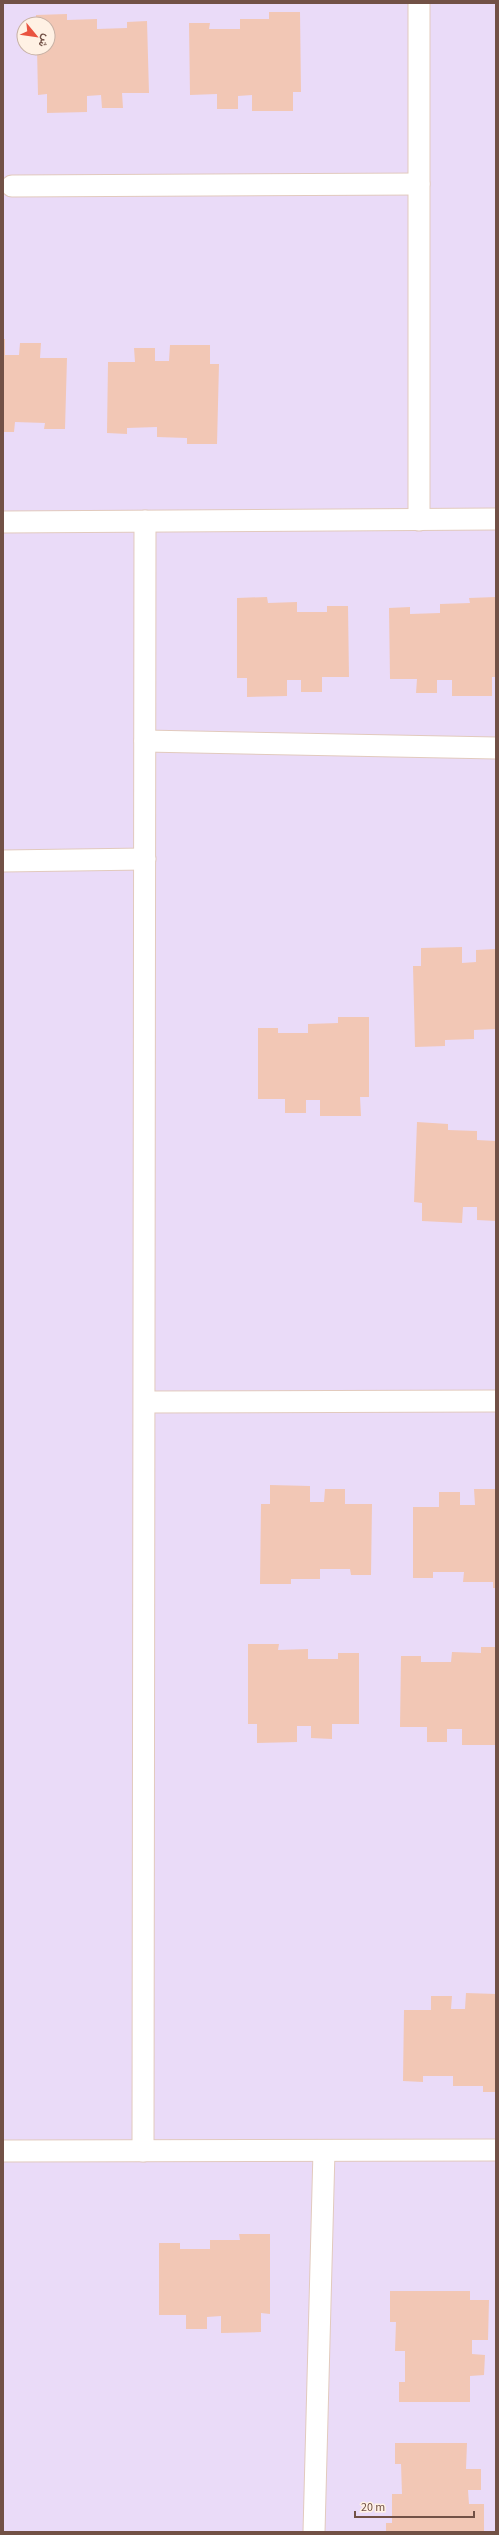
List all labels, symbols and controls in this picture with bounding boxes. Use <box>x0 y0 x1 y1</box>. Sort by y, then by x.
north arrow <box>16 16 56 56</box>
text: ش <box>35 31 54 50</box>
scale bar <box>355 2493 474 2519</box>
text: 20 m <box>361 2499 385 2516</box>

